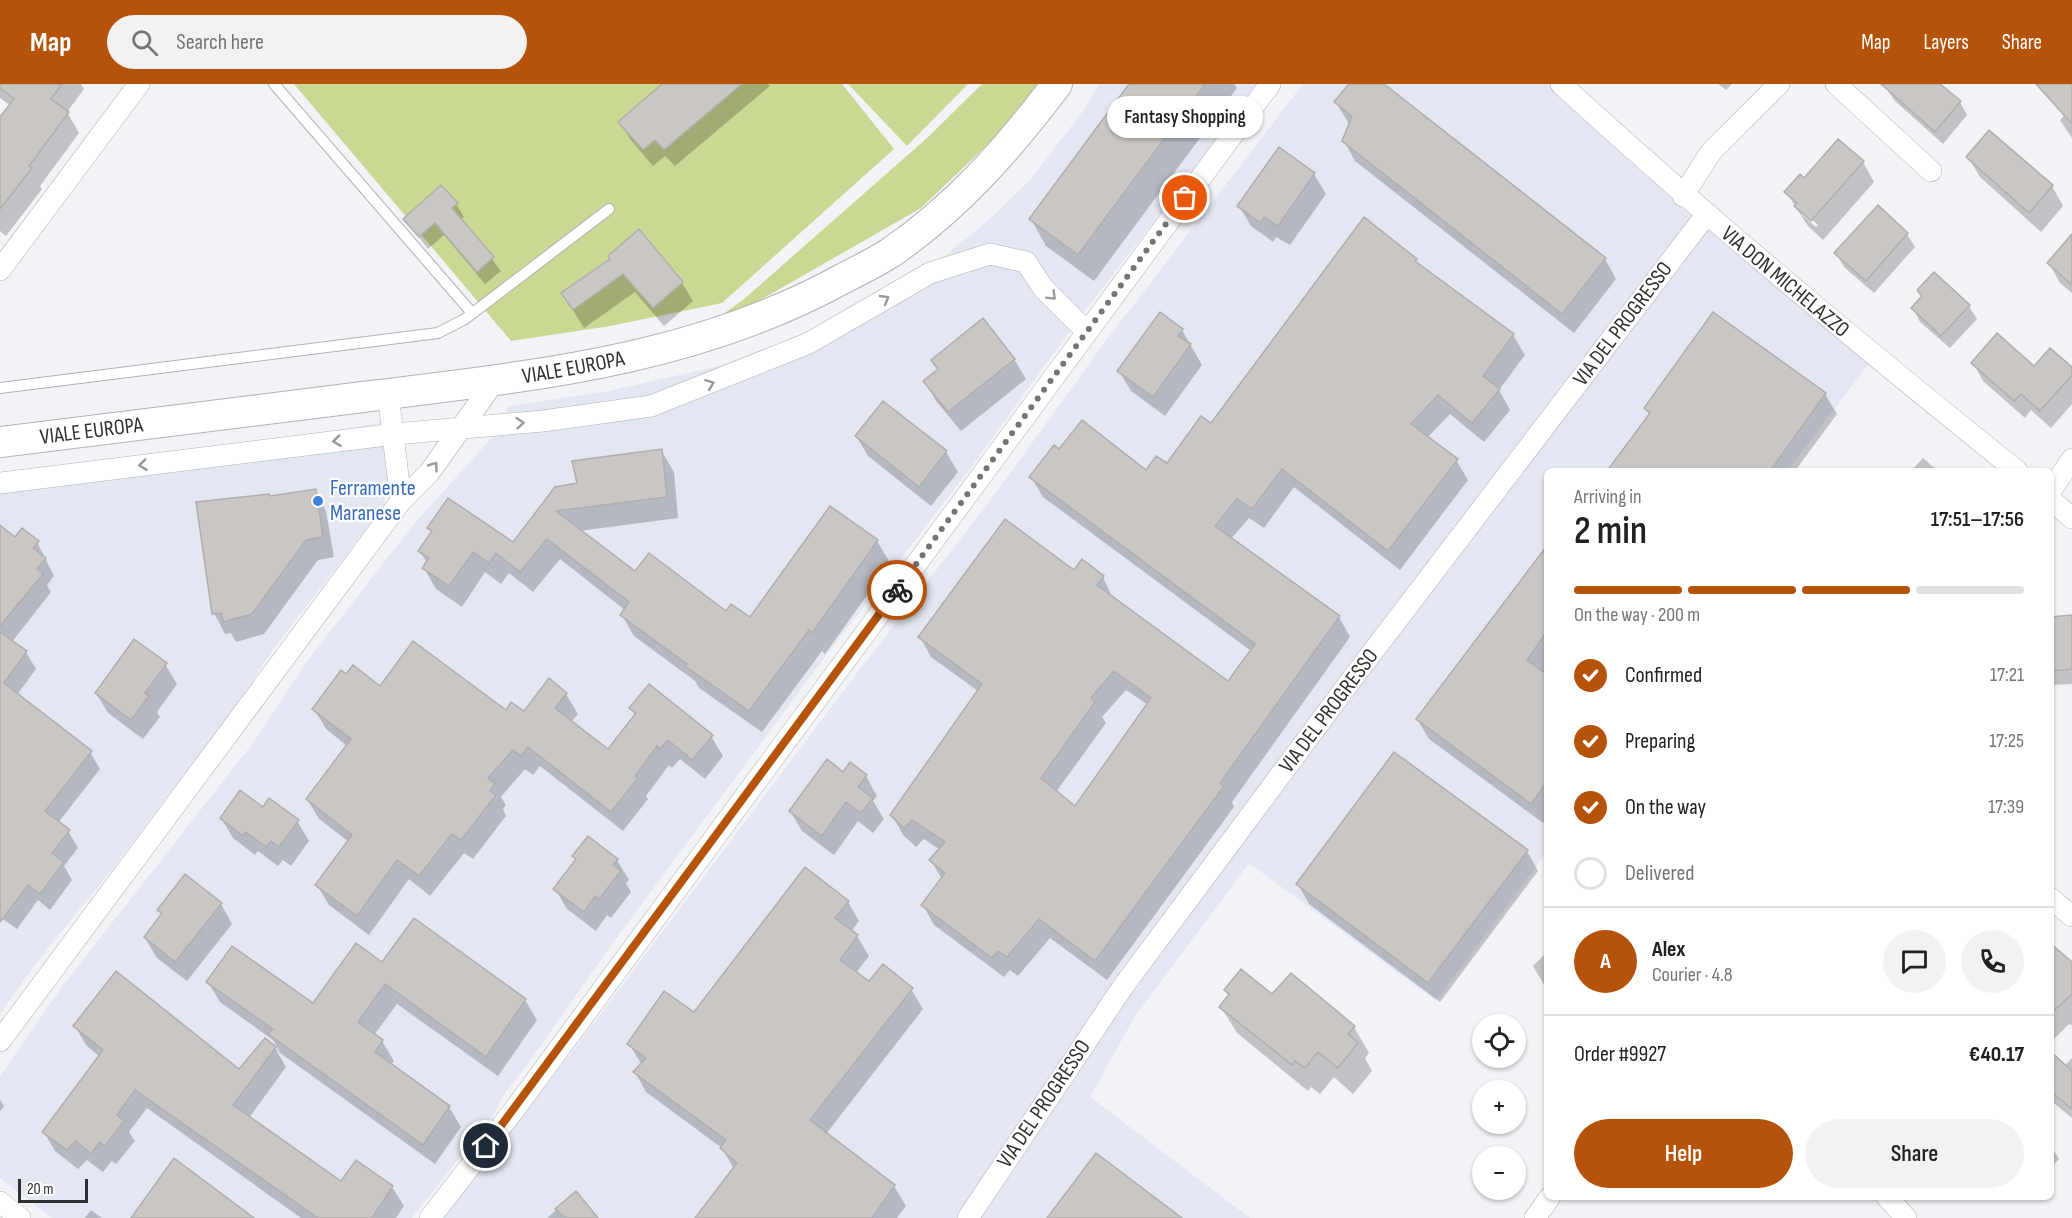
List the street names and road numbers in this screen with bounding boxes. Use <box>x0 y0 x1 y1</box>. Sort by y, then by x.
street label: VIA DON MICHELAZZO <box>1715 221 1855 343</box>
street label: VIA DEL PROGRESSO <box>1568 257 1678 391</box>
street label: VIALE EUROPA <box>520 345 627 390</box>
street label: VIALE EUROPA <box>38 411 145 450</box>
street label: VIA DEL PROGRESSO <box>1274 644 1384 778</box>
street label: VIA DEL PROGRESSO <box>991 1035 1097 1173</box>

